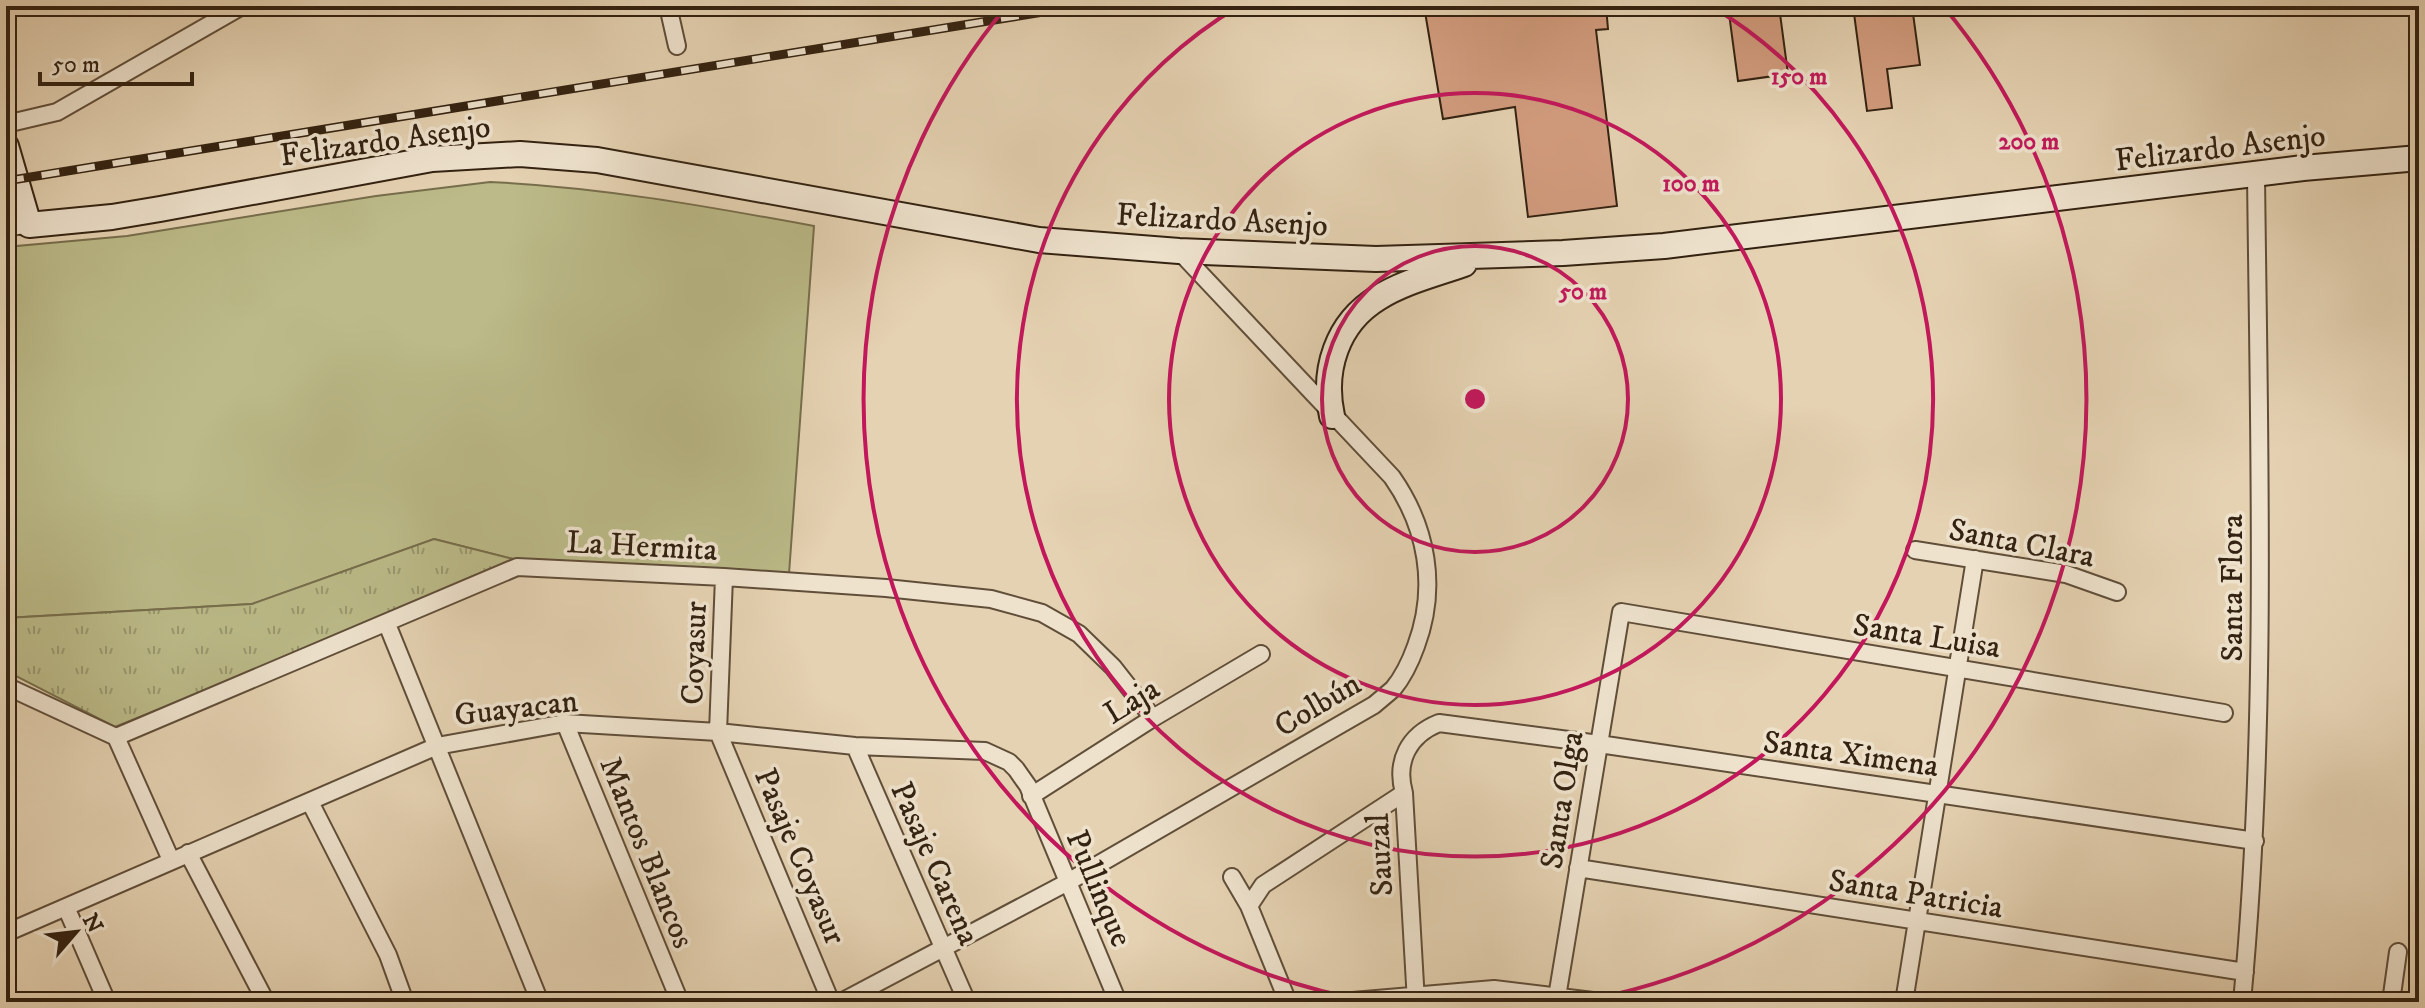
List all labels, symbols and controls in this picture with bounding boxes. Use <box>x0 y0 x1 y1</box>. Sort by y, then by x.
scale bar <box>40 36 192 86</box>
text: 50 m <box>52 50 100 80</box>
text: 150 m <box>1771 62 1827 92</box>
street label: Felizardo Asenjo <box>278 107 493 177</box>
street label: Felizardo Asenjo <box>2113 116 2328 182</box>
text: 200 m <box>1999 127 2059 157</box>
text: 100 m <box>1662 169 1720 199</box>
street label: Felizardo Asenjo <box>1115 195 1329 247</box>
text: 50 m <box>1558 277 1607 307</box>
centre of rings <box>1461 385 1489 413</box>
street label: Santa Clara <box>1945 510 2098 578</box>
street label: Santa Flora <box>2213 514 2253 662</box>
street label: La Hermita <box>565 523 719 571</box>
street label: Coyasur <box>673 600 717 706</box>
street label: Santa Luisa <box>1850 606 2004 668</box>
street label: Colbún <box>1268 664 1369 747</box>
street label: Laja <box>1097 669 1168 734</box>
street label: Guayacan <box>452 682 581 736</box>
street label: Santa Ximena <box>1761 723 1941 787</box>
street label: Santa Olga <box>1532 728 1594 872</box>
street label: Mantos Blancos <box>590 751 703 954</box>
street label: Pasaje Coyasur <box>744 762 854 951</box>
street label: Pasaje Carena <box>880 776 988 952</box>
street label: Sauzal <box>1359 812 1403 897</box>
street label: Pullinque <box>1056 825 1141 953</box>
street label: Santa Patricia <box>1826 861 2006 929</box>
north arrow <box>36 892 116 972</box>
text: N <box>76 909 108 938</box>

